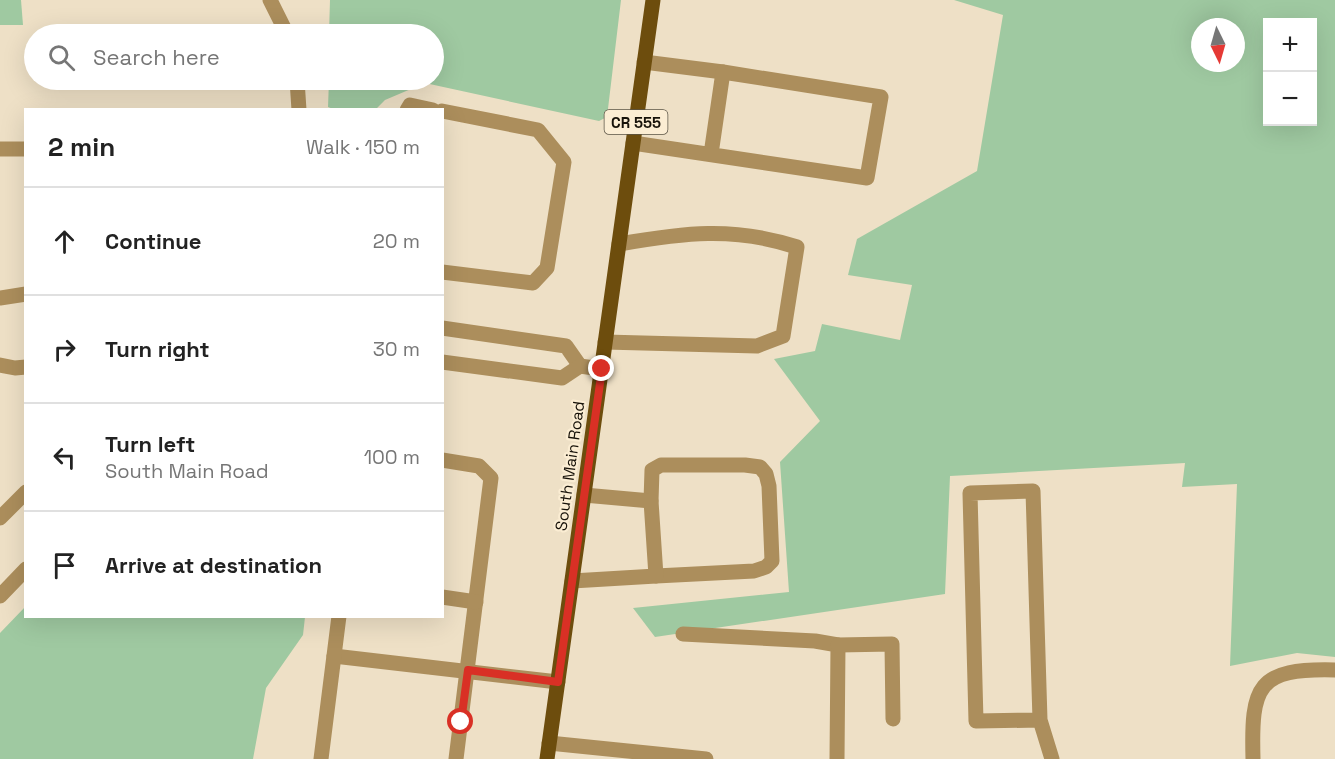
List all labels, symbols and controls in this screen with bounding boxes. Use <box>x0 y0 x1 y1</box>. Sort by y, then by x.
north arrow <box>1191 18 1245 72</box>
map controls <box>1263 18 1317 126</box>
button: + <box>1263 18 1317 72</box>
search box <box>24 24 444 90</box>
icon: search <box>45 41 78 74</box>
text: Search here <box>93 43 220 71</box>
button: − <box>1263 72 1317 126</box>
road number: CR 555 <box>604 110 668 134</box>
text: 2 min <box>48 130 115 164</box>
text: Walk · 150 m <box>306 134 420 160</box>
icon: ahead <box>48 225 81 258</box>
text: Continue <box>105 227 201 255</box>
text: 20 m <box>373 228 420 254</box>
icon: right <box>48 333 81 366</box>
text: Turn right <box>105 335 210 363</box>
text: 30 m <box>373 336 420 362</box>
route end <box>588 355 614 381</box>
street label: South Main Road <box>550 400 590 532</box>
text: Turn left <box>105 430 195 458</box>
icon: left <box>48 441 81 474</box>
text: 100 m <box>364 444 420 470</box>
text: South Main Road <box>105 458 269 484</box>
icon: arrive <box>48 549 81 582</box>
text: Arrive at destination <box>105 551 322 579</box>
route start <box>447 708 473 734</box>

